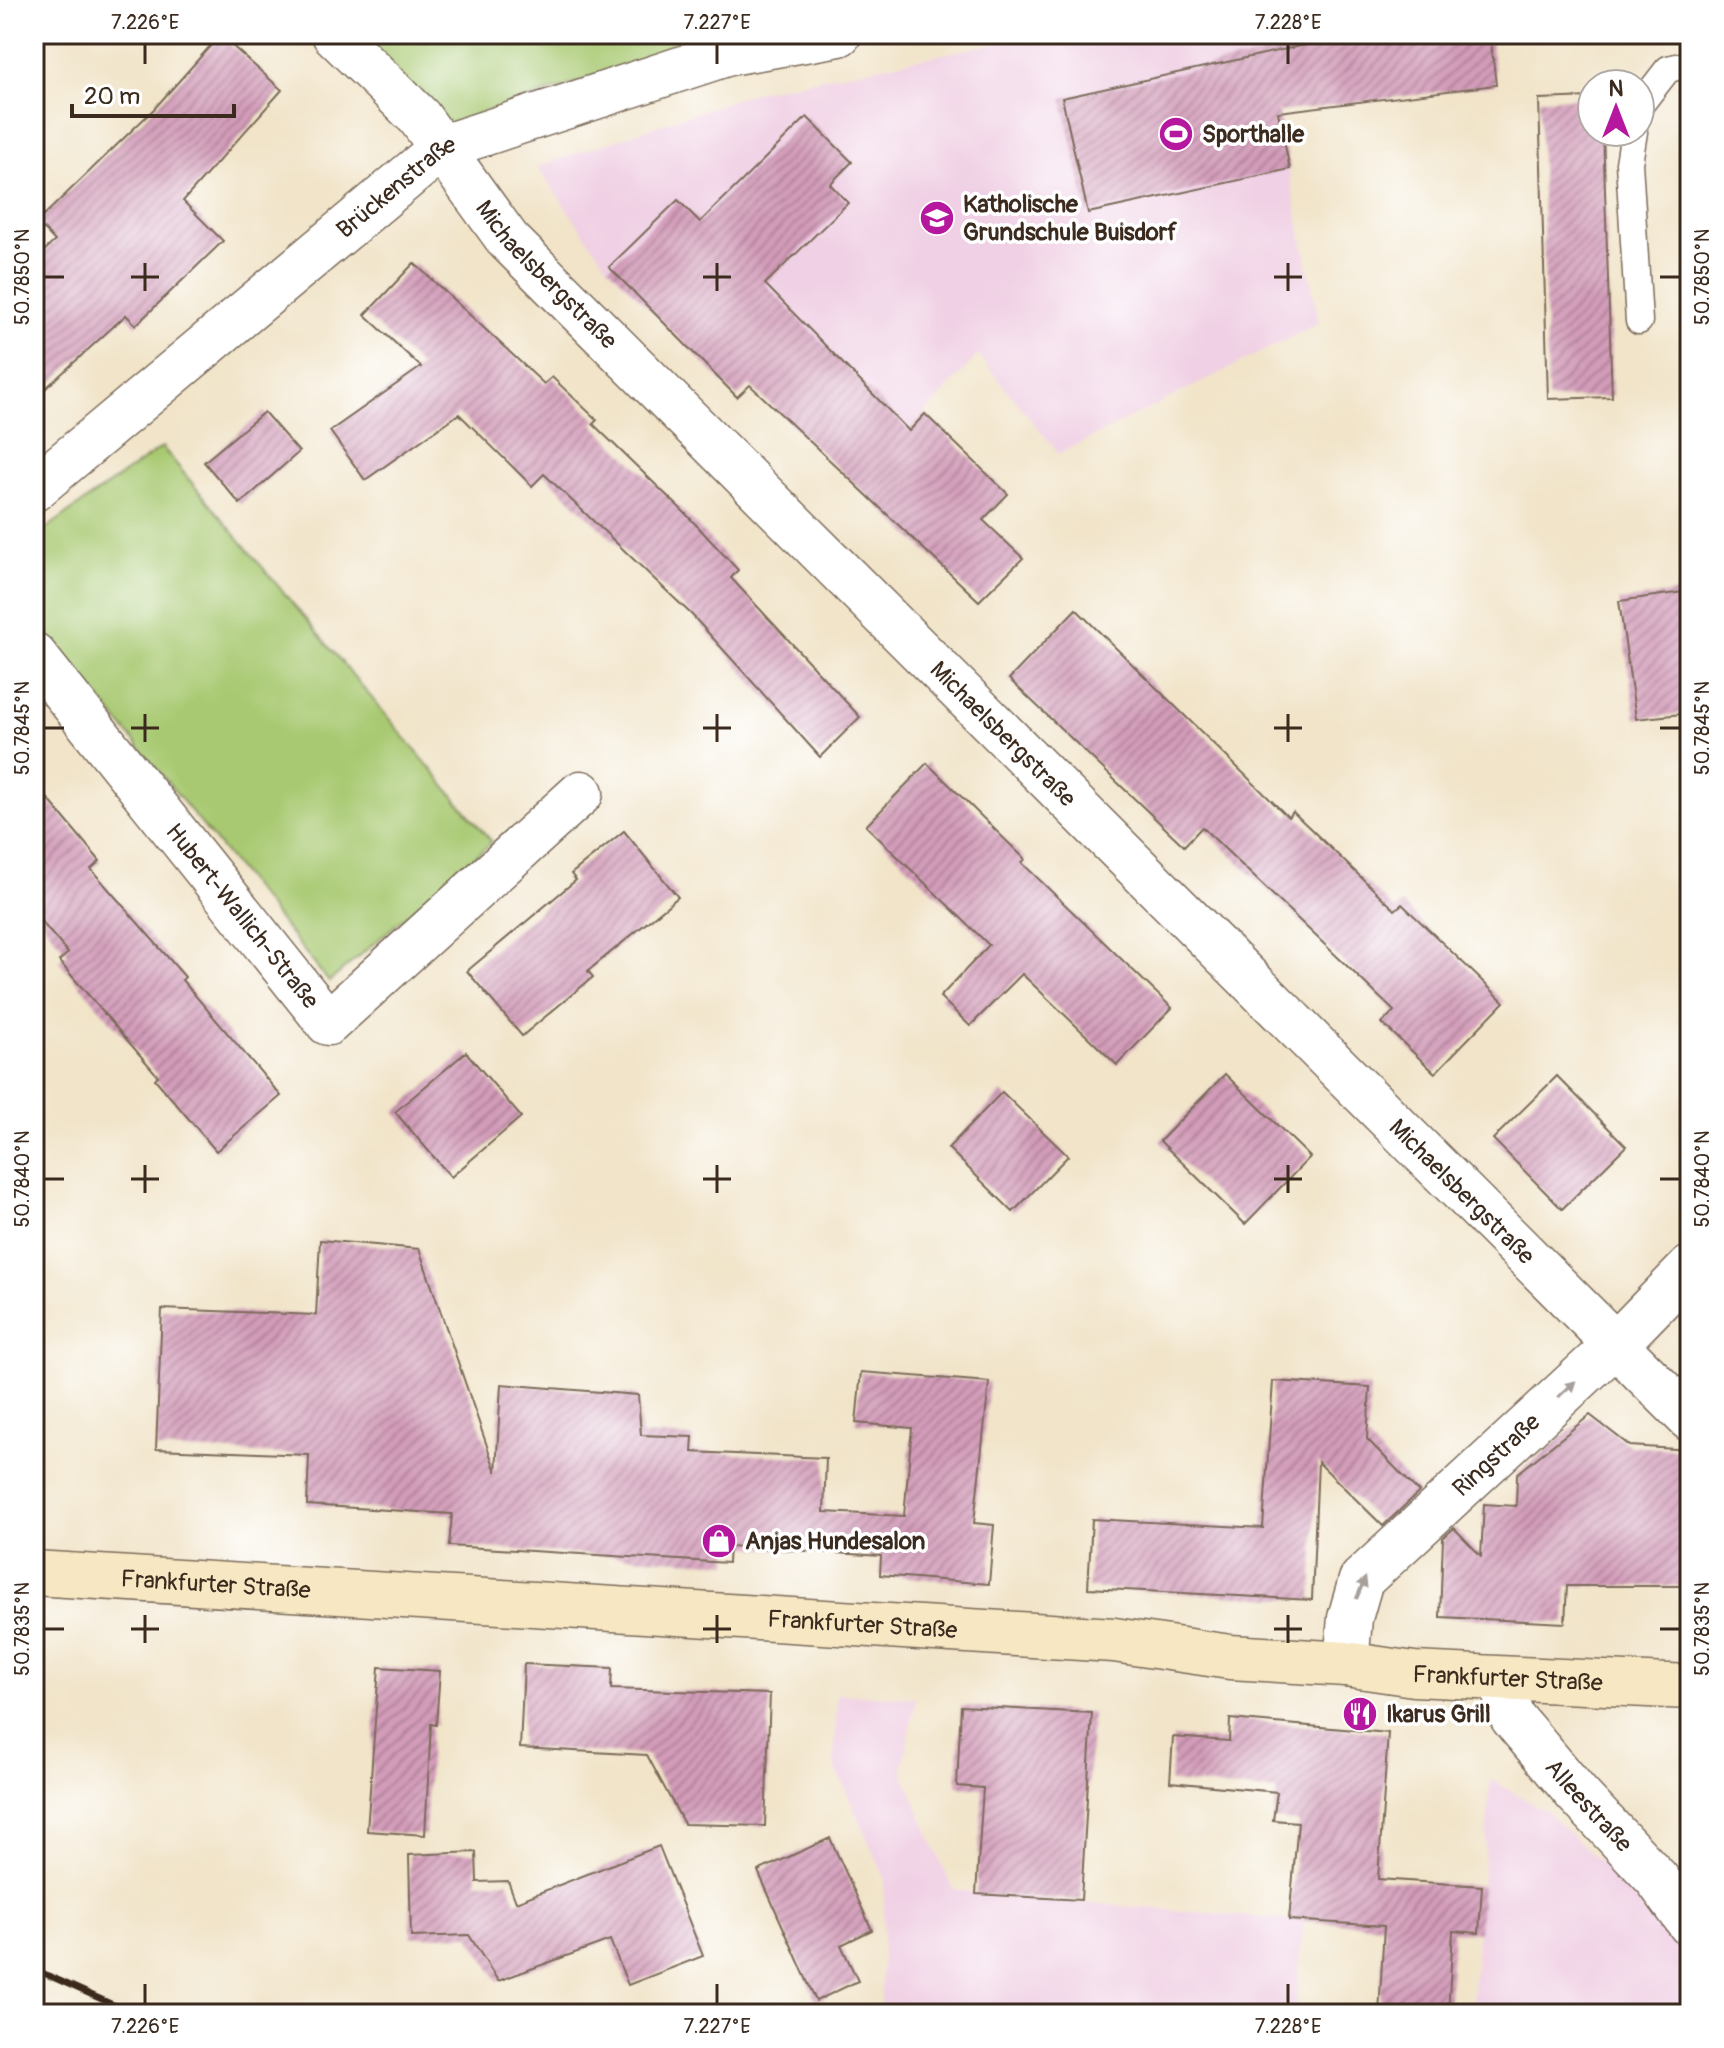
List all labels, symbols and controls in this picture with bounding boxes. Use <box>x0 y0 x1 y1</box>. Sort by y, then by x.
text: 7.226°E <box>111 10 179 35</box>
text: 7.227°E <box>683 10 751 35</box>
text: 7.228°E <box>1255 10 1321 35</box>
scale bar <box>72 68 234 118</box>
north arrow <box>1576 68 1656 148</box>
text: N <box>1609 75 1624 103</box>
text: 20 m <box>84 82 140 111</box>
sports icon: Sporthalle <box>1157 115 1195 153</box>
place label: Sporthalle <box>1202 120 1305 149</box>
street label: Brückenstraße <box>331 130 459 245</box>
place label: Katholische Grundschule Buisdorf <box>963 190 1177 247</box>
street label: Michaelsbergstraße <box>469 195 623 355</box>
school or university icon: Katholische Grundschule Buisdorf <box>918 199 956 237</box>
text: 50.7850°N <box>10 229 35 325</box>
text: 50.7850°N <box>1690 229 1715 325</box>
street label: Michaelsbergstraße <box>924 656 1082 813</box>
text: 50.7845°N <box>10 681 35 775</box>
text: 50.7845°N <box>1690 681 1715 775</box>
street label: Hubert-Wallich-Straße <box>159 818 325 1015</box>
street label: Michaelsbergstraße <box>1383 1113 1541 1271</box>
text: 50.7840°N <box>10 1130 35 1228</box>
text: 50.7840°N <box>1690 1130 1715 1228</box>
one-way arrow <box>1557 1380 1576 1398</box>
street label: Ringstraße <box>1447 1408 1546 1503</box>
shop icon: Anjas Hundesalon <box>700 1522 738 1560</box>
place label: Anjas Hundesalon <box>745 1527 925 1556</box>
street label: Frankfurter Straße <box>120 1564 312 1605</box>
one-way arrow <box>1354 1576 1367 1600</box>
text: 50.7835°N <box>10 1582 35 1676</box>
text: 50.7835°N <box>1690 1582 1715 1676</box>
street label: Frankfurter Straße <box>767 1605 958 1645</box>
street label: Frankfurter Straße <box>1412 1660 1603 1698</box>
restaurant icon: Ikarus Grill <box>1341 1695 1379 1733</box>
place label: Ikarus Grill <box>1386 1700 1491 1729</box>
street label: Alleestraße <box>1539 1753 1638 1858</box>
text: 7.226°E <box>111 2014 179 2039</box>
text: 7.227°E <box>683 2014 751 2039</box>
text: 7.228°E <box>1255 2014 1321 2039</box>

